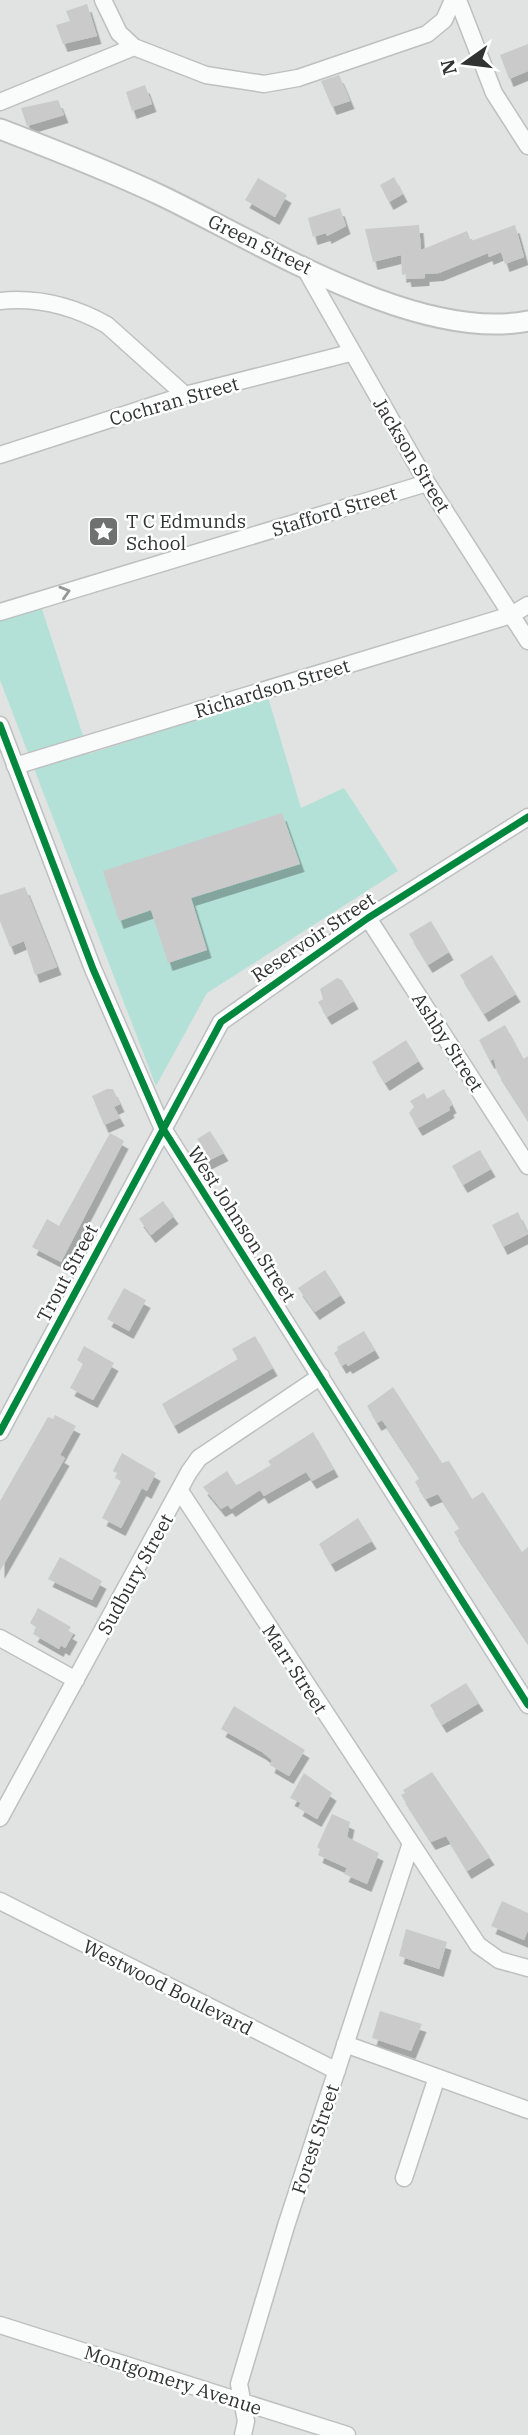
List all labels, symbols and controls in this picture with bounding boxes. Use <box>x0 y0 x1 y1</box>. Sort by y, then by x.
north arrow <box>430 28 500 98</box>
text: N <box>435 57 462 77</box>
street label: Green Street <box>204 209 316 280</box>
street label: Cochran Street <box>107 371 242 431</box>
street label: Jackson Street <box>368 393 456 517</box>
street label: Stafford Street <box>269 481 400 541</box>
place label: T C Edmunds School <box>126 509 246 555</box>
place icon: T C Edmunds School <box>86 515 120 549</box>
one-way arrow <box>59 586 71 601</box>
street label: Richardson Street <box>192 653 353 723</box>
street label: Reservoir Street <box>247 887 380 987</box>
street label: Ashby Street <box>407 988 489 1096</box>
street label: West Johnson Street <box>183 1142 302 1307</box>
street label: Trout Street <box>31 1220 103 1326</box>
street label: Sudbury Street <box>92 1509 178 1639</box>
street label: Marr Street <box>257 1620 333 1718</box>
street label: Westwood Boulevard <box>79 1934 257 2040</box>
street label: Forest Street <box>286 2081 344 2197</box>
street label: Montgomery Avenue <box>81 2340 265 2420</box>

